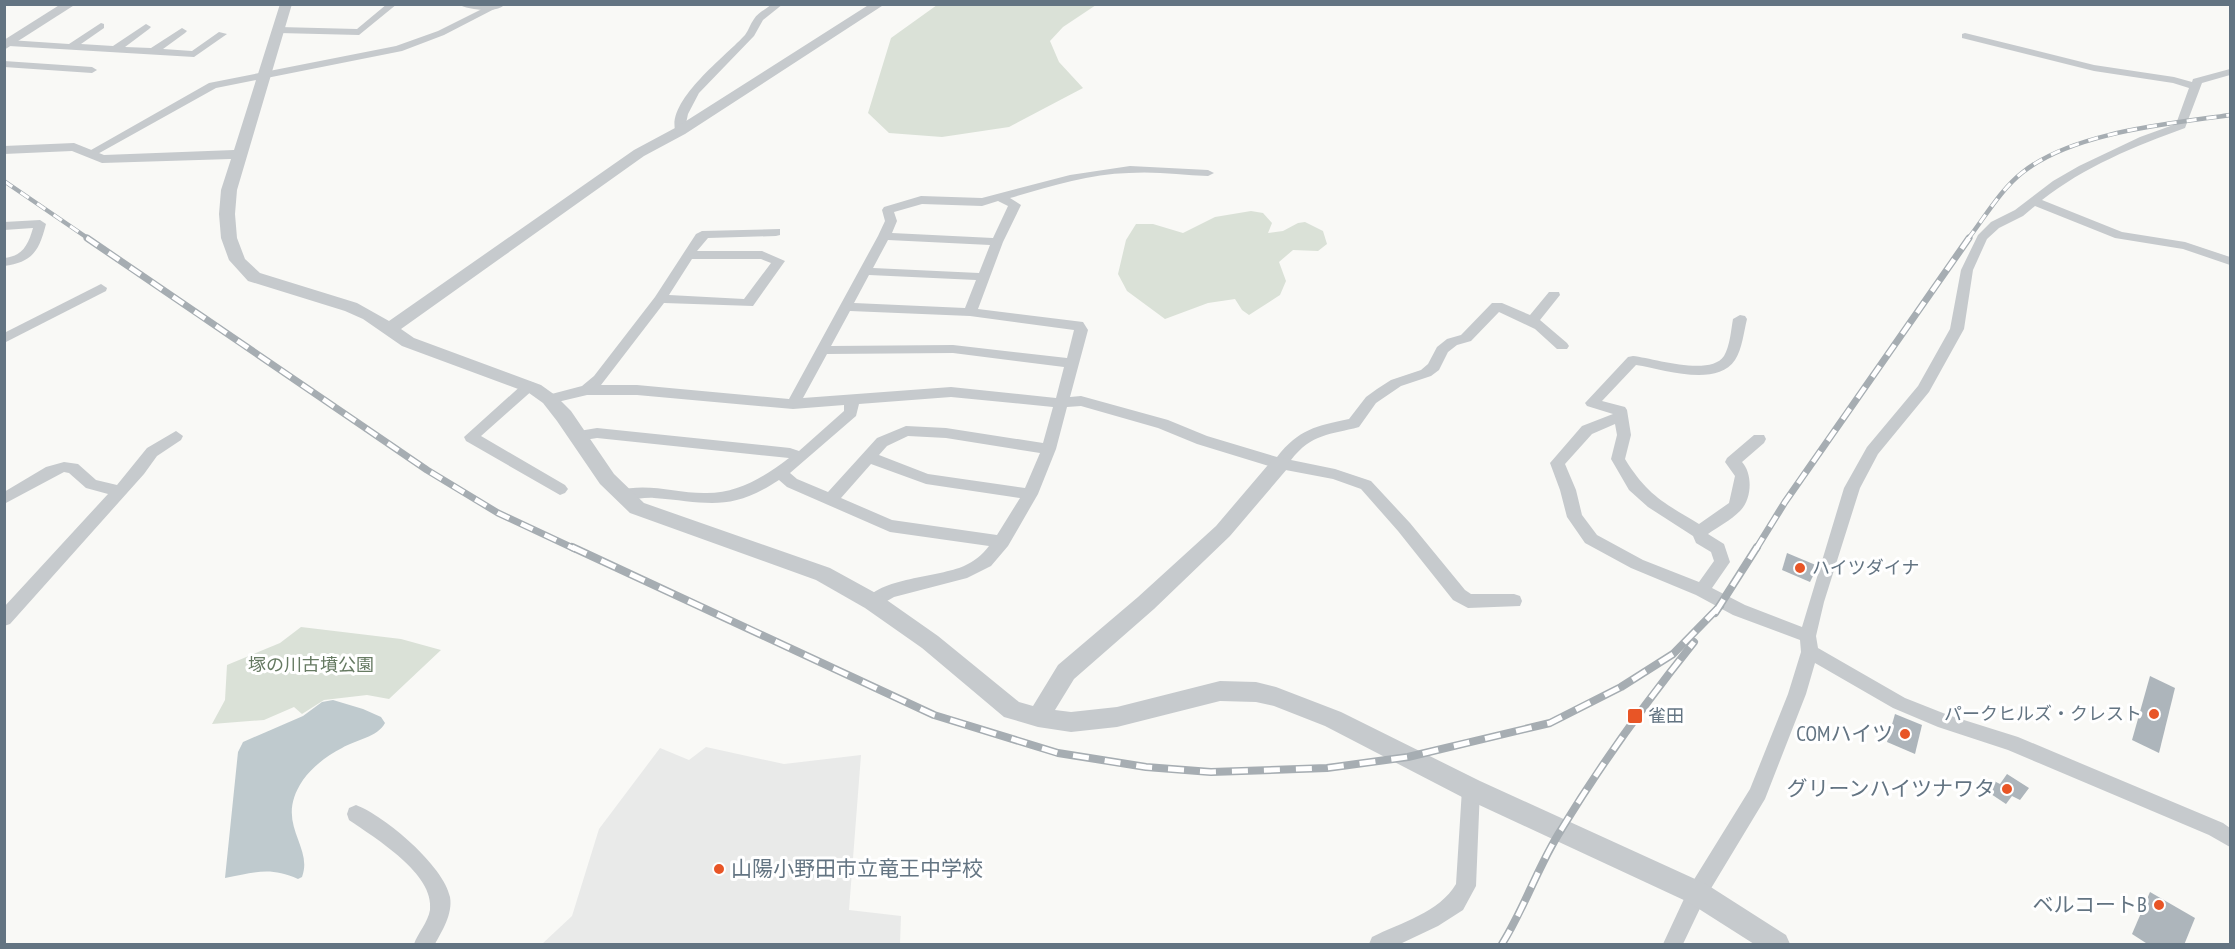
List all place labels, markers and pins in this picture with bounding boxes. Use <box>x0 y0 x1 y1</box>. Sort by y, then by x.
place label: ハイツダイナ <box>1812 556 1919 579</box>
marker: ハイツダイナ <box>1793 561 1807 575</box>
place label: パークヒルズ・クレスト <box>1944 702 2142 725</box>
place label: 雀田 <box>1648 704 1684 727</box>
marker: 雀田 <box>1626 707 1644 725</box>
marker: パークヒルズ・クレスト <box>2147 707 2161 721</box>
place label: COMハイツ <box>1796 720 1893 747</box>
marker: COMハイツ <box>1898 727 1912 741</box>
place label: グリーンハイツナワタ <box>1786 775 1995 802</box>
marker: グリーンハイツナワタ <box>2000 782 2014 796</box>
place label: 山陽小野田市立竜王中学校 <box>731 855 983 882</box>
marker: 山陽小野田市立竜王中学校 <box>712 862 726 876</box>
place label: ベルコートB <box>2033 891 2147 918</box>
marker: ベルコートB <box>2152 898 2166 912</box>

